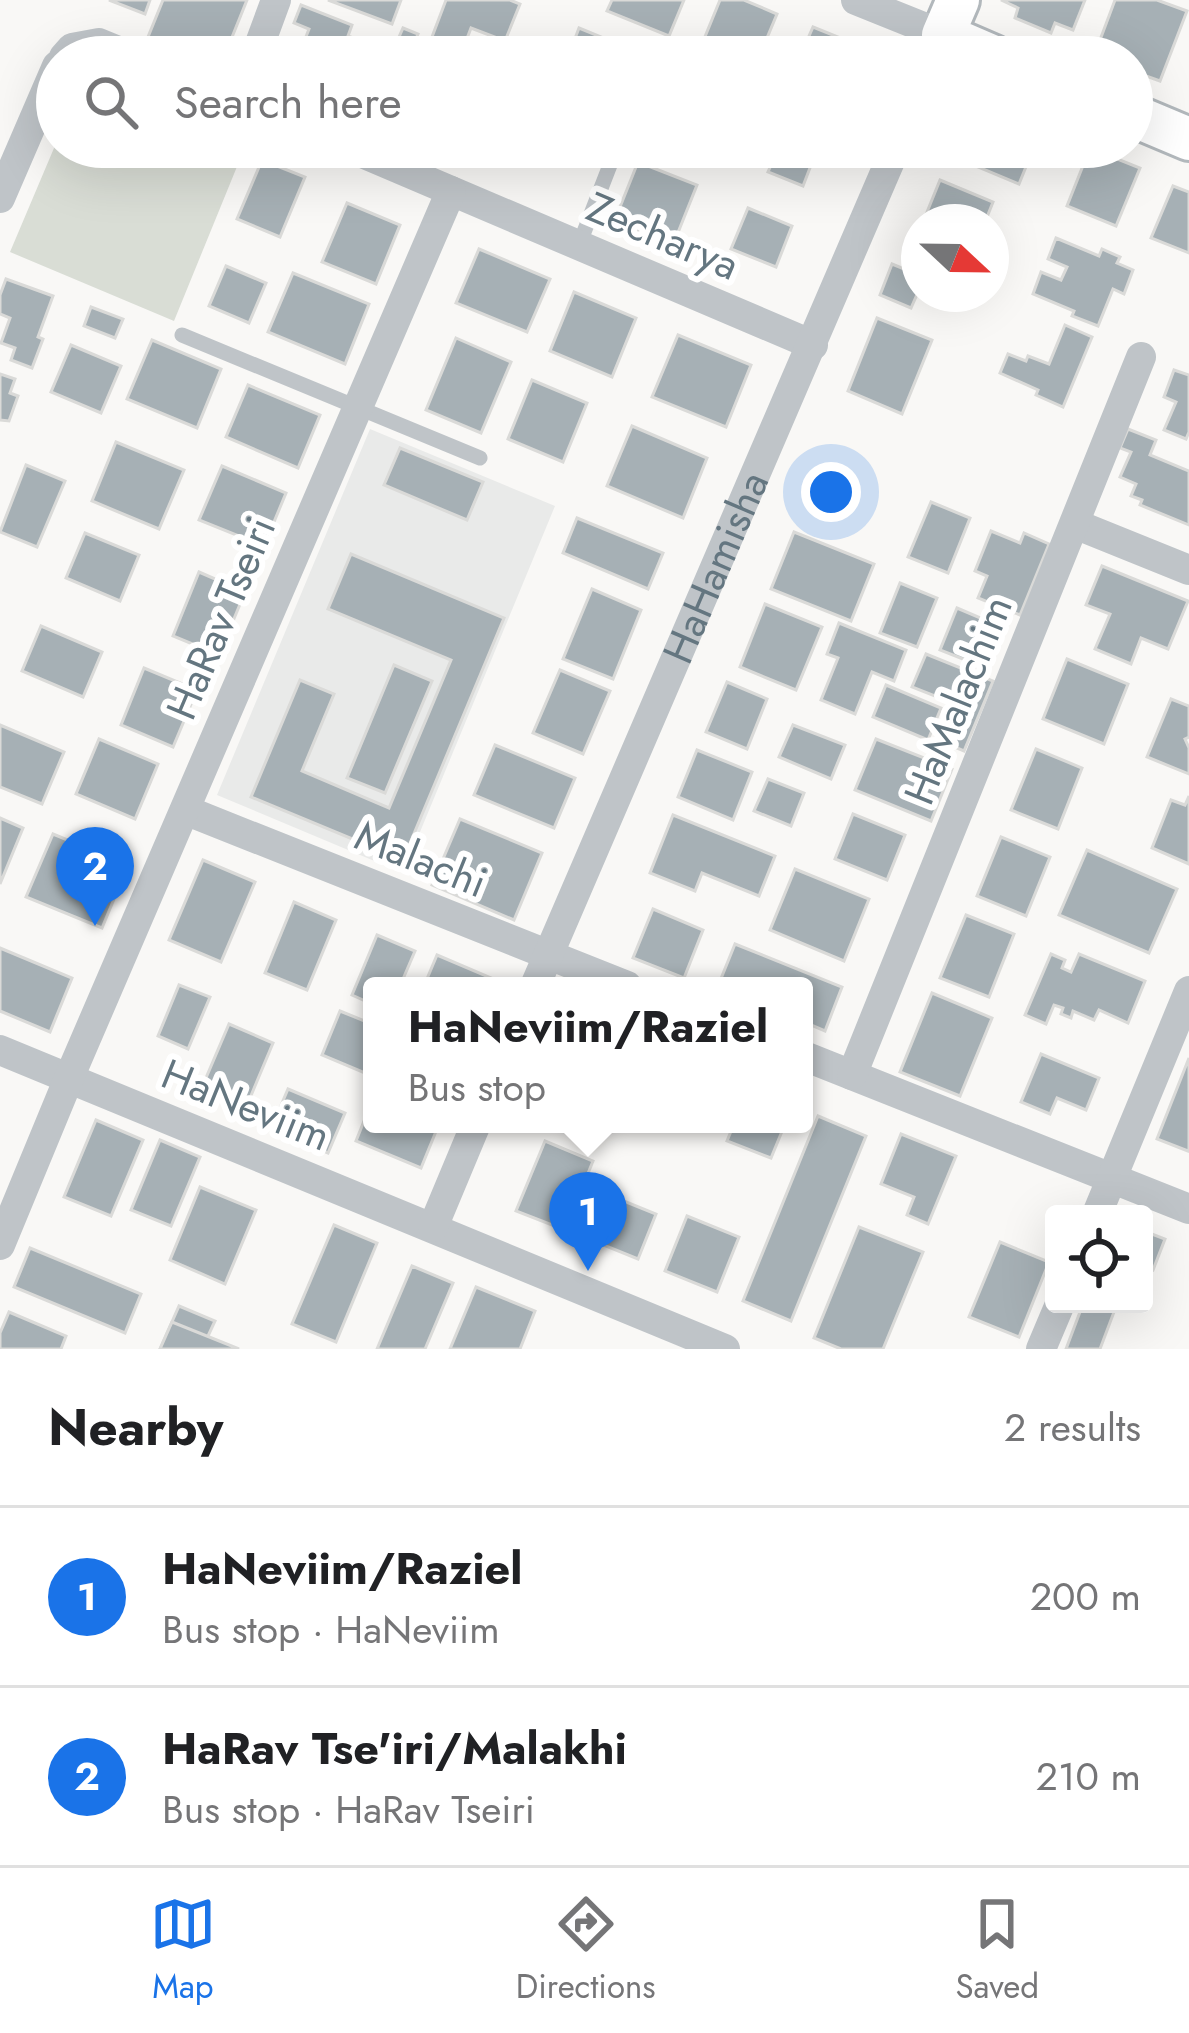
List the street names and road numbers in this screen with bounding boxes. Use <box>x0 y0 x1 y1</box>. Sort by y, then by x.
street label: Zecharya <box>577 177 749 295</box>
street label: HaHamisha <box>647 462 783 673</box>
street label: HaRav Tseiri <box>151 507 291 729</box>
street label: HaMalachim <box>888 587 1028 813</box>
street label: Malachi <box>346 805 496 913</box>
street label: HaNeviim <box>153 1044 339 1166</box>

